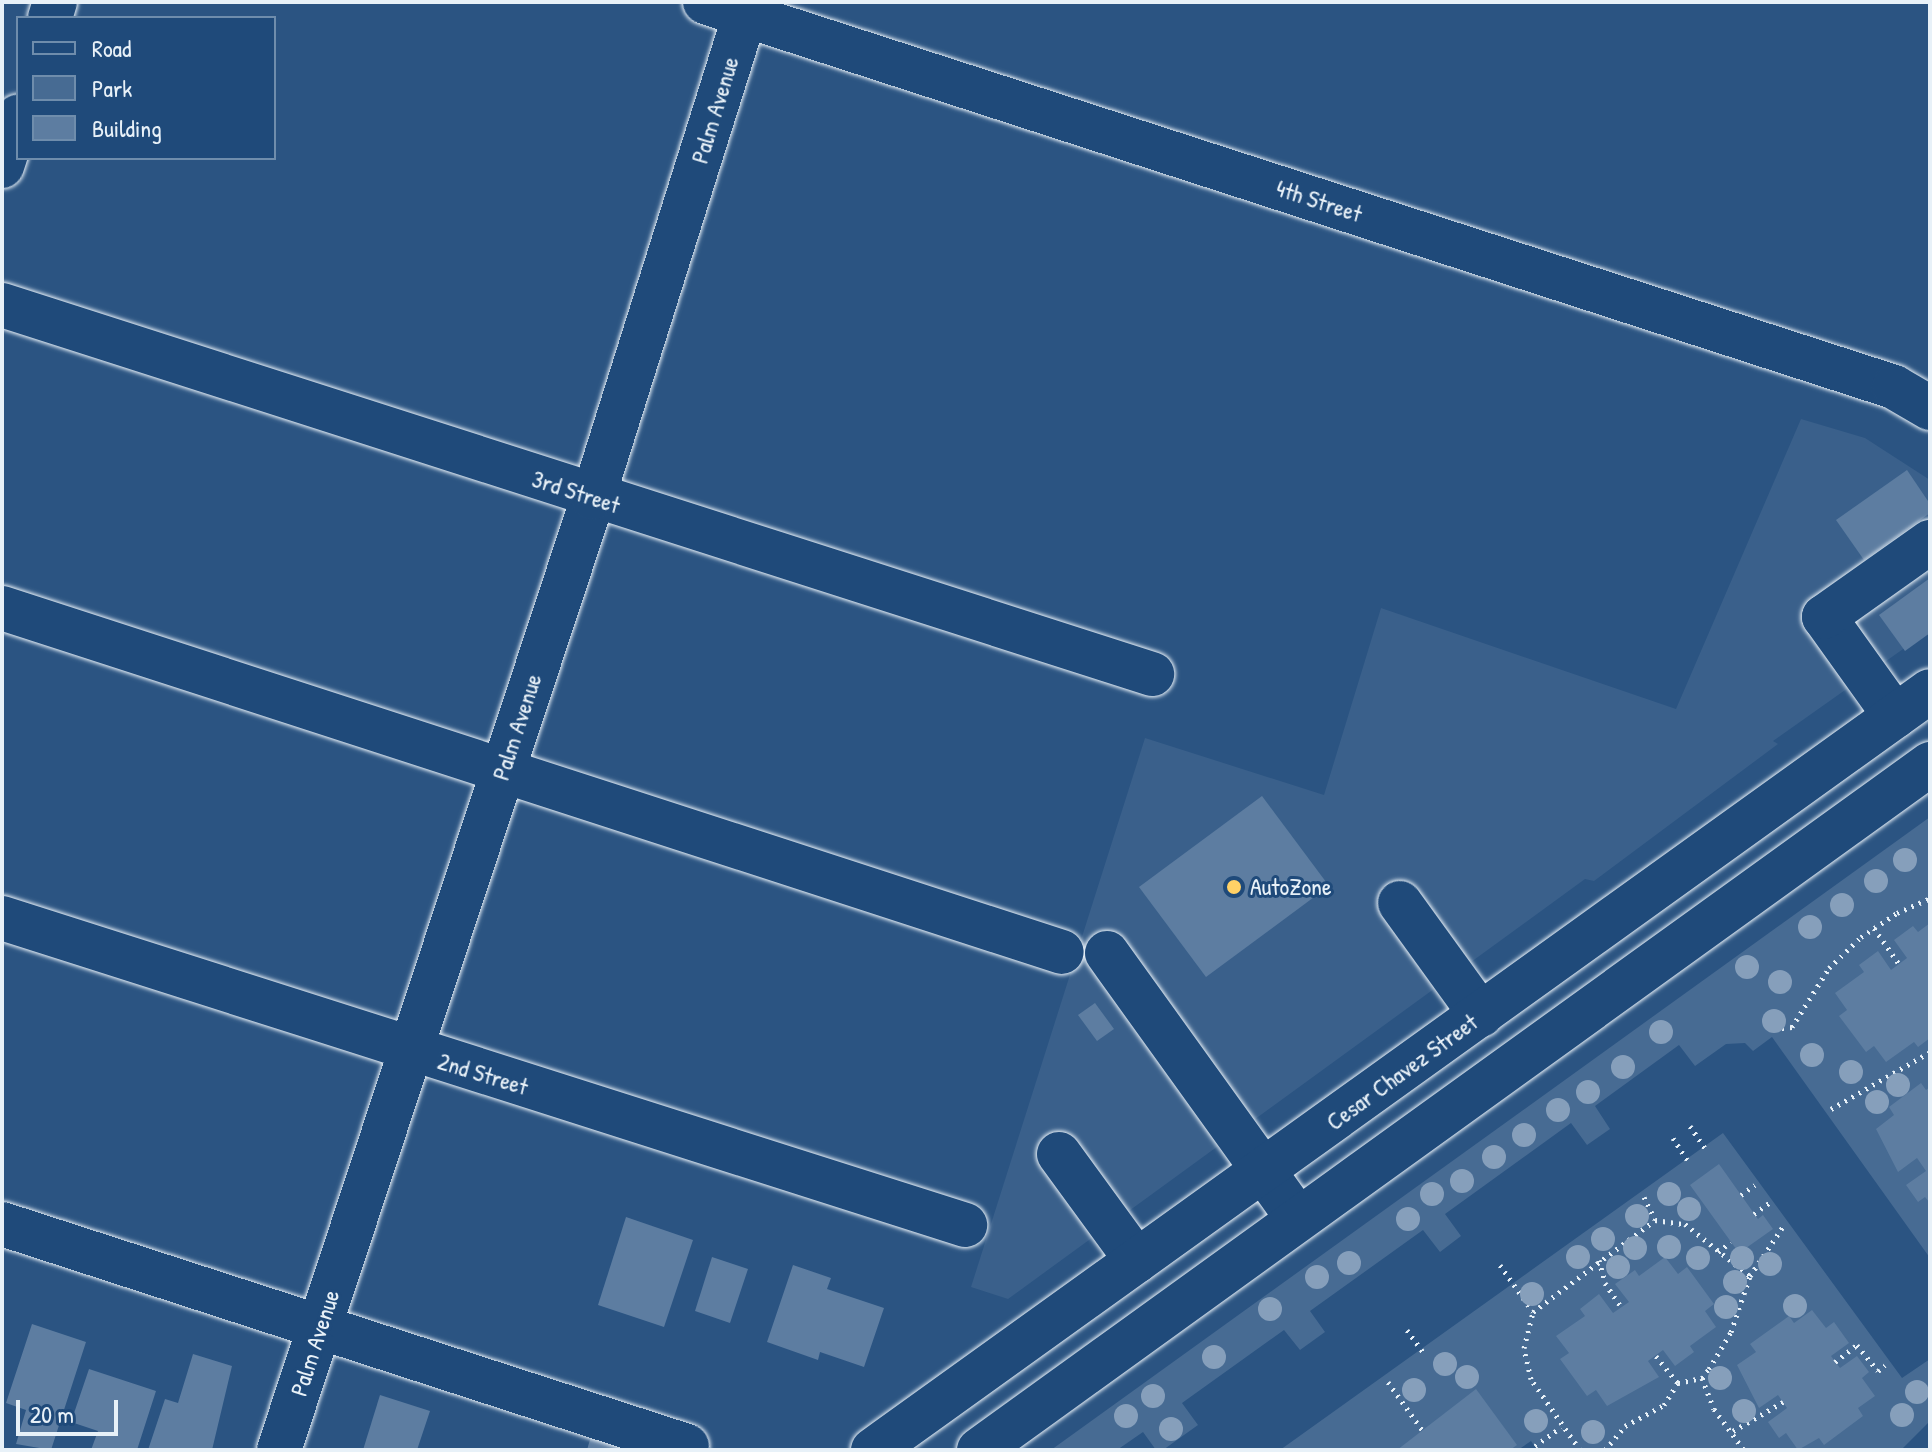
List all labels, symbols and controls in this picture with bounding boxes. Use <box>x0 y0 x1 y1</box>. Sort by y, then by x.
legend <box>16 16 276 160</box>
text: Road <box>92 32 131 64</box>
street label: Palm Avenue <box>685 53 745 167</box>
text: Park <box>92 72 132 104</box>
text: Building <box>92 112 162 144</box>
street label: 4th Street <box>1272 174 1366 228</box>
street label: 3rd Street <box>528 464 624 520</box>
street label: Palm Avenue <box>486 670 548 784</box>
place label: AutoZone <box>1250 873 1331 901</box>
marker: AutoZone <box>1225 878 1243 896</box>
street label: Cesar Chavez Street <box>1321 1008 1483 1136</box>
street label: 2nd Street <box>434 1047 532 1101</box>
street label: Palm Avenue <box>284 1286 346 1400</box>
scale bar <box>20 1384 122 1434</box>
text: 20 m <box>30 1398 74 1430</box>

